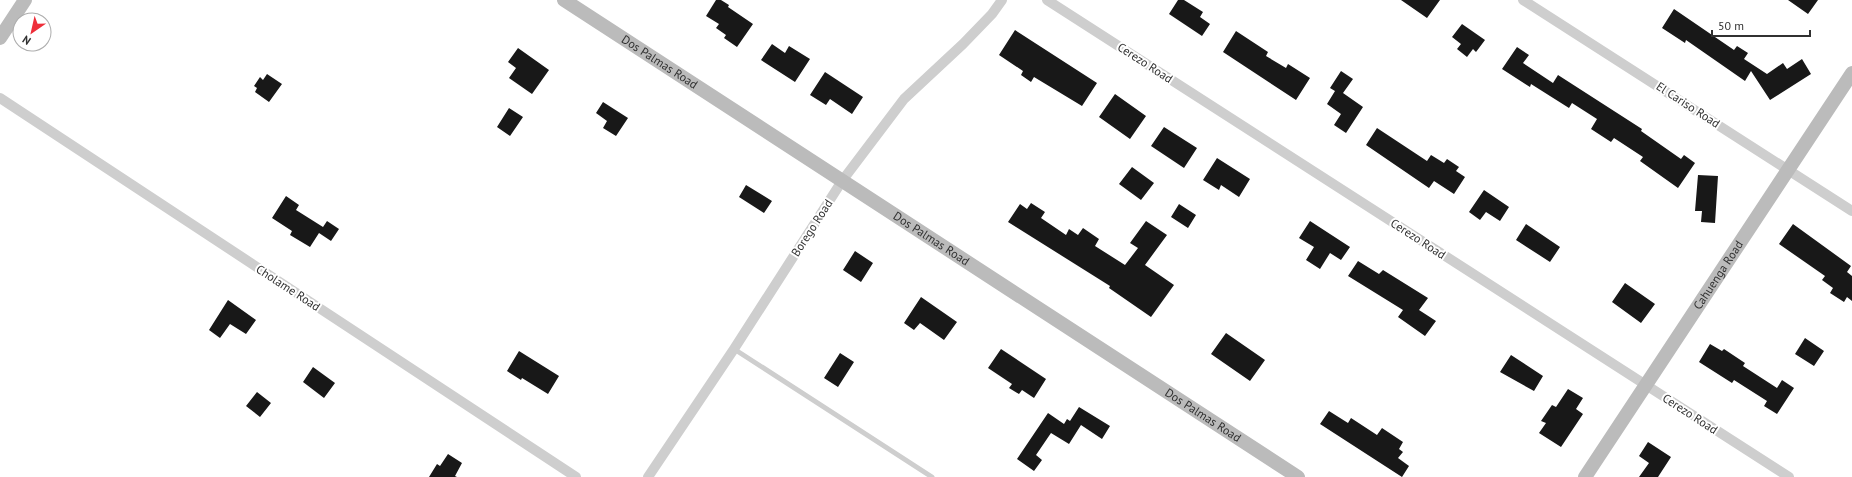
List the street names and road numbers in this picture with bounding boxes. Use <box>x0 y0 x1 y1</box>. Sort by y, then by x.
street label: Dos Palmas Road <box>619 31 701 92</box>
street label: Cerezo Road <box>1115 39 1176 86</box>
street label: El Cariso Road <box>1654 78 1723 131</box>
street label: Borego Road <box>788 196 836 259</box>
street label: Dos Palmas Road <box>891 208 972 268</box>
street label: Cerezo Road <box>1388 215 1449 262</box>
street label: Cahuenga Road <box>1690 238 1746 312</box>
street label: Cholame Road <box>253 261 323 314</box>
street label: Dos Palmas Road <box>1162 385 1244 445</box>
street label: Cerezo Road <box>1660 390 1721 437</box>

